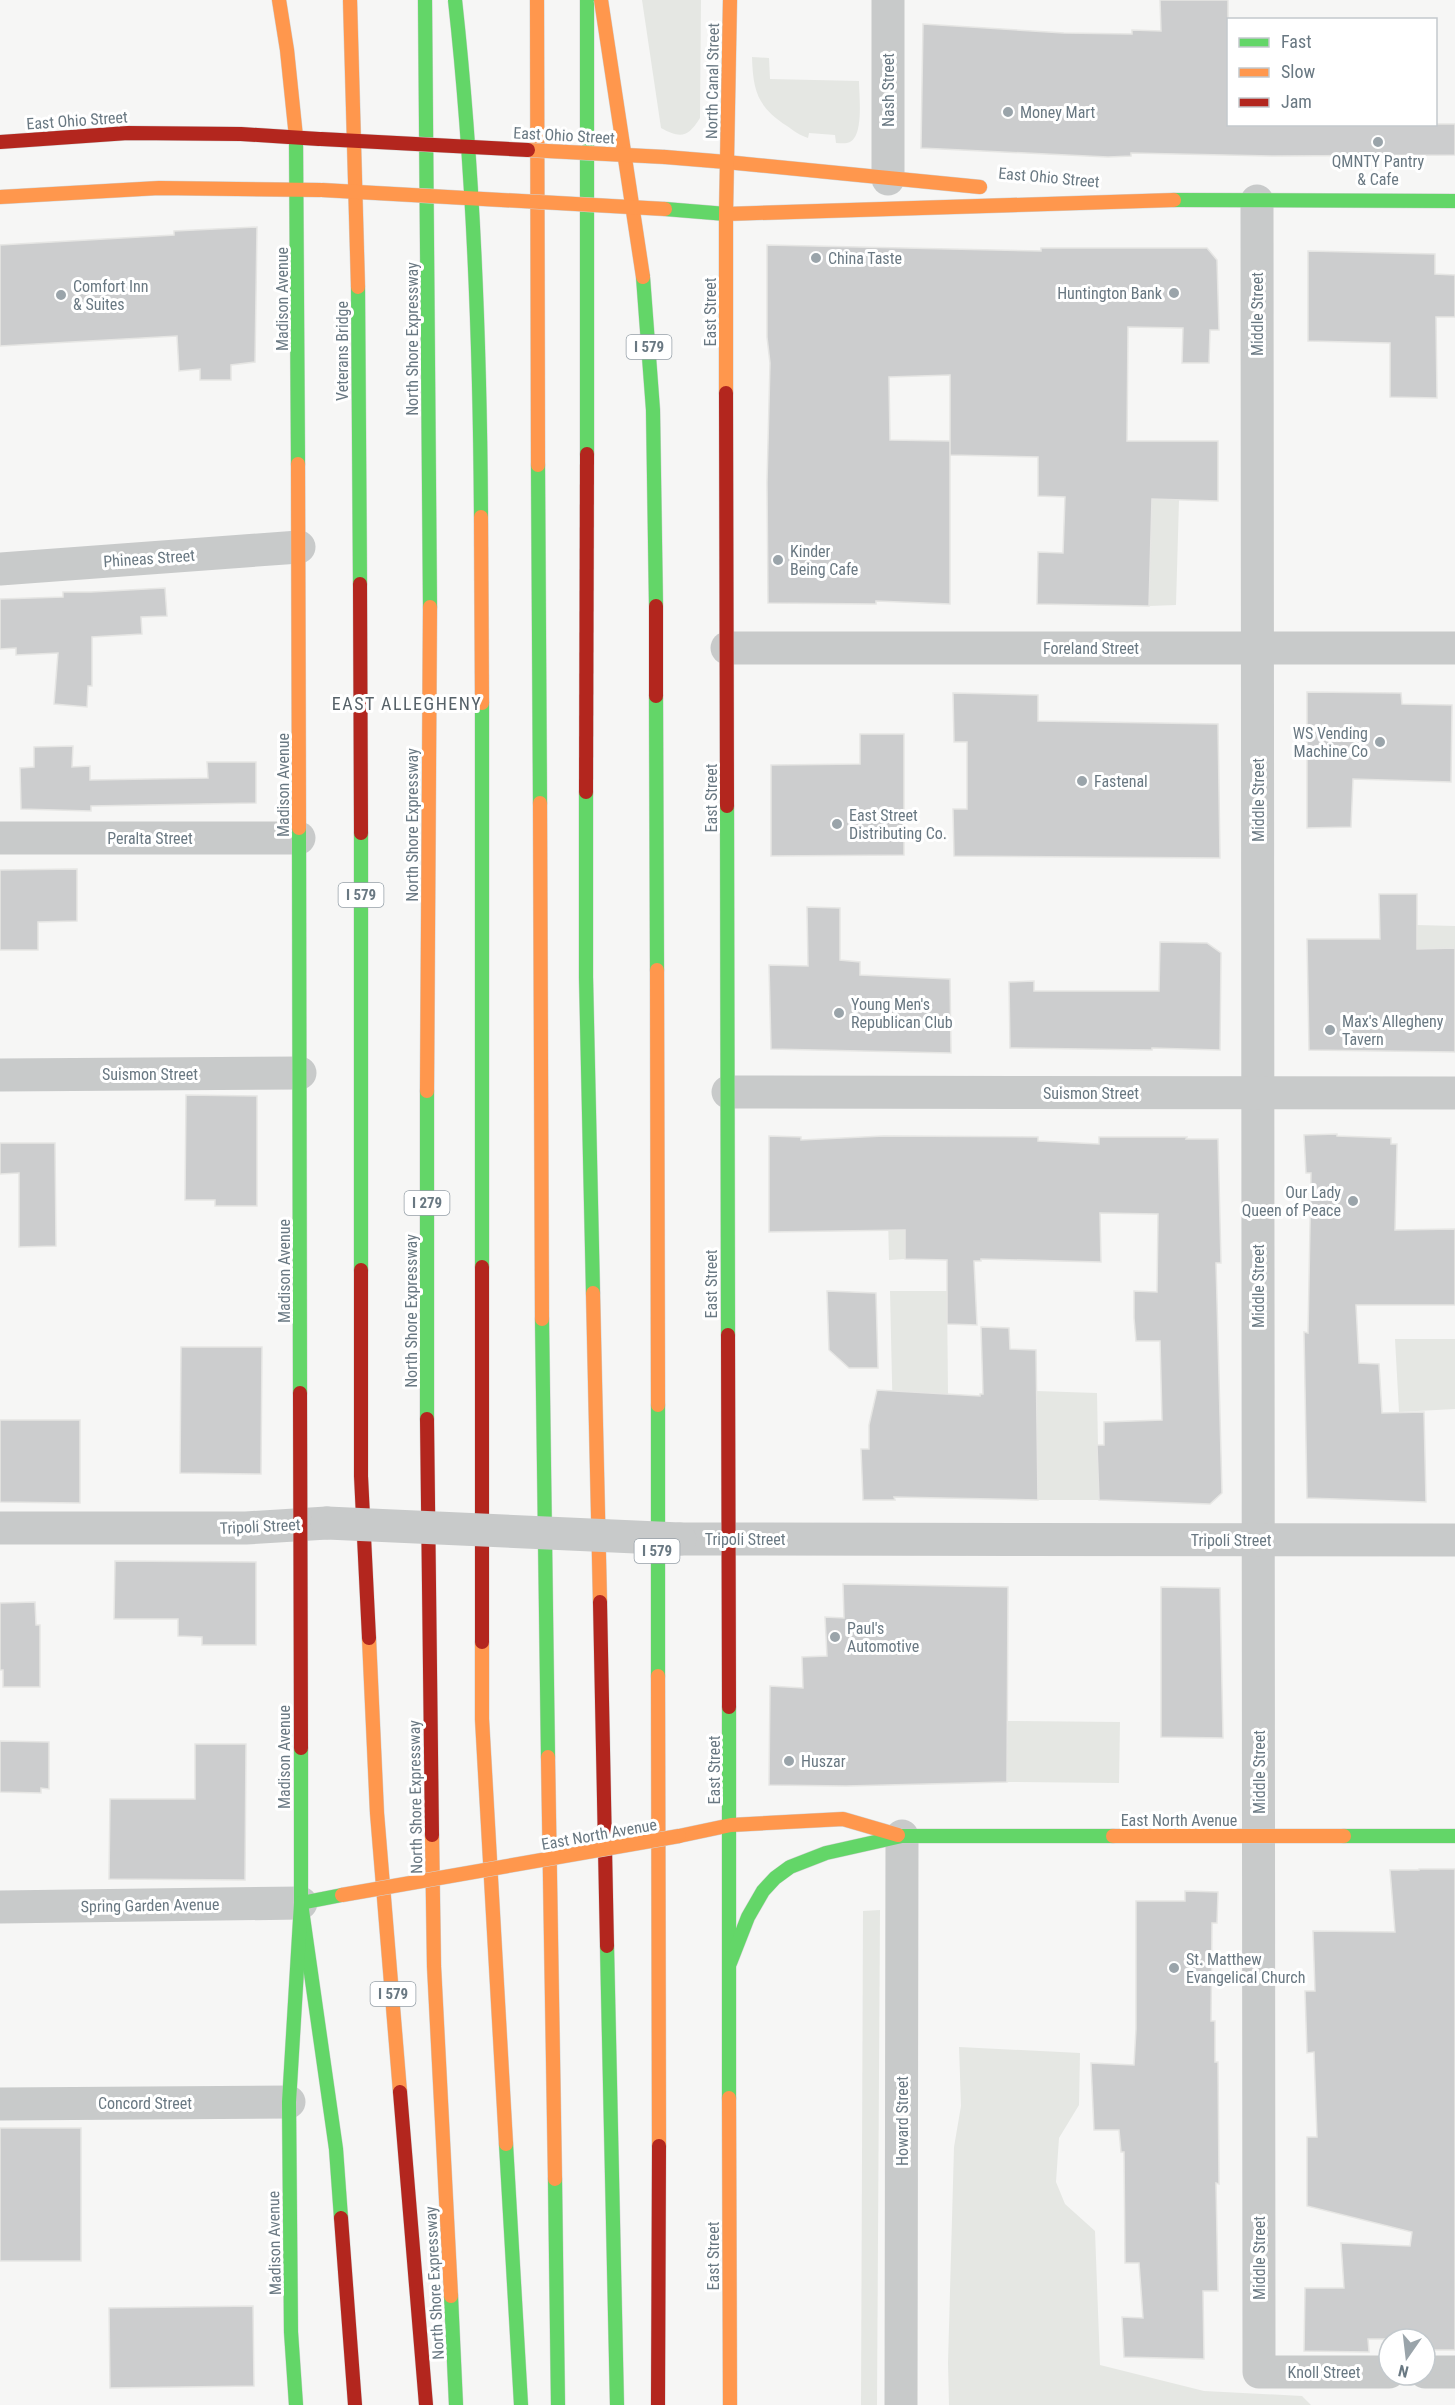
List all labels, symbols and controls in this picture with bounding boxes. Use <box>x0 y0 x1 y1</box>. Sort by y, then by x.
legend <box>1227 18 1437 126</box>
street label: North Canal Street <box>702 22 723 139</box>
text: Fast <box>1281 31 1312 52</box>
street label: Nash Street <box>879 53 898 127</box>
text: Slow <box>1281 61 1316 82</box>
text: Jam <box>1281 91 1312 112</box>
place label: Money Mart <box>1020 103 1096 122</box>
marker: Money Mart <box>1001 105 1015 119</box>
street label: East Ohio Street <box>26 107 129 134</box>
street label: East Ohio Street <box>513 123 615 148</box>
marker: QMNTY Pantry & Cafe <box>1371 135 1385 149</box>
place label: QMNTY Pantry & Cafe <box>1332 152 1425 189</box>
street label: East Ohio Street <box>998 164 1101 191</box>
street label: Madison Avenue <box>273 247 292 351</box>
place label: China Taste <box>828 249 902 268</box>
marker: China Taste <box>809 251 823 265</box>
street label: North Shore Expressway <box>403 262 422 416</box>
street label: Middle Street <box>1248 272 1267 356</box>
place label: Comfort Inn & Suites <box>73 277 148 314</box>
street label: East Street <box>701 277 720 346</box>
place label: Huntington Bank <box>1057 284 1163 303</box>
marker: Huntington Bank <box>1167 286 1181 300</box>
marker: Comfort Inn & Suites <box>54 288 68 302</box>
street label: Veterans Bridge <box>333 301 352 401</box>
road number: I 579 <box>626 335 672 359</box>
place label: Kinder Being Cafe <box>790 542 858 579</box>
street label: Phineas Street <box>103 546 196 571</box>
marker: Kinder Being Cafe <box>771 553 785 567</box>
street label: Foreland Street <box>1043 639 1139 658</box>
district label: EAST ALLEGHENY <box>332 693 482 714</box>
place label: WS Vending Machine Co <box>1293 724 1368 761</box>
street label: Madison Avenue <box>274 733 293 837</box>
marker: WS Vending Machine Co <box>1373 735 1387 749</box>
street label: North Shore Expressway <box>403 748 422 902</box>
street label: Middle Street <box>1249 758 1268 842</box>
street label: East Street <box>702 763 721 832</box>
place label: Fastenal <box>1094 772 1148 791</box>
marker: Fastenal <box>1075 774 1089 788</box>
place label: East Street Distributing Co. <box>849 806 947 843</box>
marker: East Street Distributing Co. <box>830 817 844 831</box>
street label: Peralta Street <box>107 829 193 848</box>
road number: I 579 <box>338 883 384 907</box>
place label: Young Men's Republican Club <box>851 995 953 1032</box>
marker: Young Men's Republican Club <box>832 1006 846 1020</box>
place label: Max's Allegheny Tavern <box>1342 1012 1444 1049</box>
marker: Max's Allegheny Tavern <box>1323 1023 1337 1037</box>
street label: Suismon Street <box>102 1065 198 1084</box>
street label: Suismon Street <box>1043 1084 1139 1103</box>
place label: Our Lady Queen of Peace <box>1242 1183 1341 1220</box>
road number: I 279 <box>404 1191 450 1215</box>
marker: Our Lady Queen of Peace <box>1346 1194 1360 1208</box>
street label: Madison Avenue <box>275 1219 294 1323</box>
street label: North Shore Expressway <box>402 1234 421 1388</box>
street label: Middle Street <box>1249 1244 1268 1328</box>
street label: East Street <box>702 1249 721 1318</box>
street label: Tripoli Street <box>219 1515 301 1538</box>
street label: Tripoli Street <box>705 1530 786 1549</box>
street label: Tripoli Street <box>1191 1531 1272 1550</box>
road number: I 579 <box>634 1539 680 1563</box>
place label: Paul's Automotive <box>847 1619 919 1656</box>
marker: Paul's Automotive <box>828 1630 842 1644</box>
street label: Madison Avenue <box>275 1705 294 1809</box>
street label: North Shore Expressway <box>405 1720 426 1874</box>
street label: Middle Street <box>1250 1730 1269 1814</box>
street label: East Street <box>705 1735 724 1804</box>
place label: Huszar <box>801 1752 846 1771</box>
marker: Huszar <box>782 1754 796 1768</box>
street label: East North Avenue <box>1121 1811 1237 1830</box>
street label: East North Avenue <box>540 1815 658 1854</box>
street label: Spring Garden Avenue <box>80 1895 220 1916</box>
place label: St. Matthew Evangelical Church <box>1186 1950 1305 1987</box>
marker: St. Matthew Evangelical Church <box>1167 1961 1181 1975</box>
road number: I 579 <box>370 1982 416 2006</box>
street label: Howard Street <box>893 2076 912 2166</box>
street label: Concord Street <box>98 2094 192 2113</box>
street label: Madison Avenue <box>264 2191 285 2295</box>
street label: North Shore Expressway <box>421 2205 448 2360</box>
street label: Middle Street <box>1250 2216 1269 2300</box>
street label: East Street <box>704 2221 723 2290</box>
north arrow <box>1377 2327 1437 2387</box>
text: N <box>1396 2361 1411 2381</box>
street label: Knoll Street <box>1288 2363 1361 2382</box>

